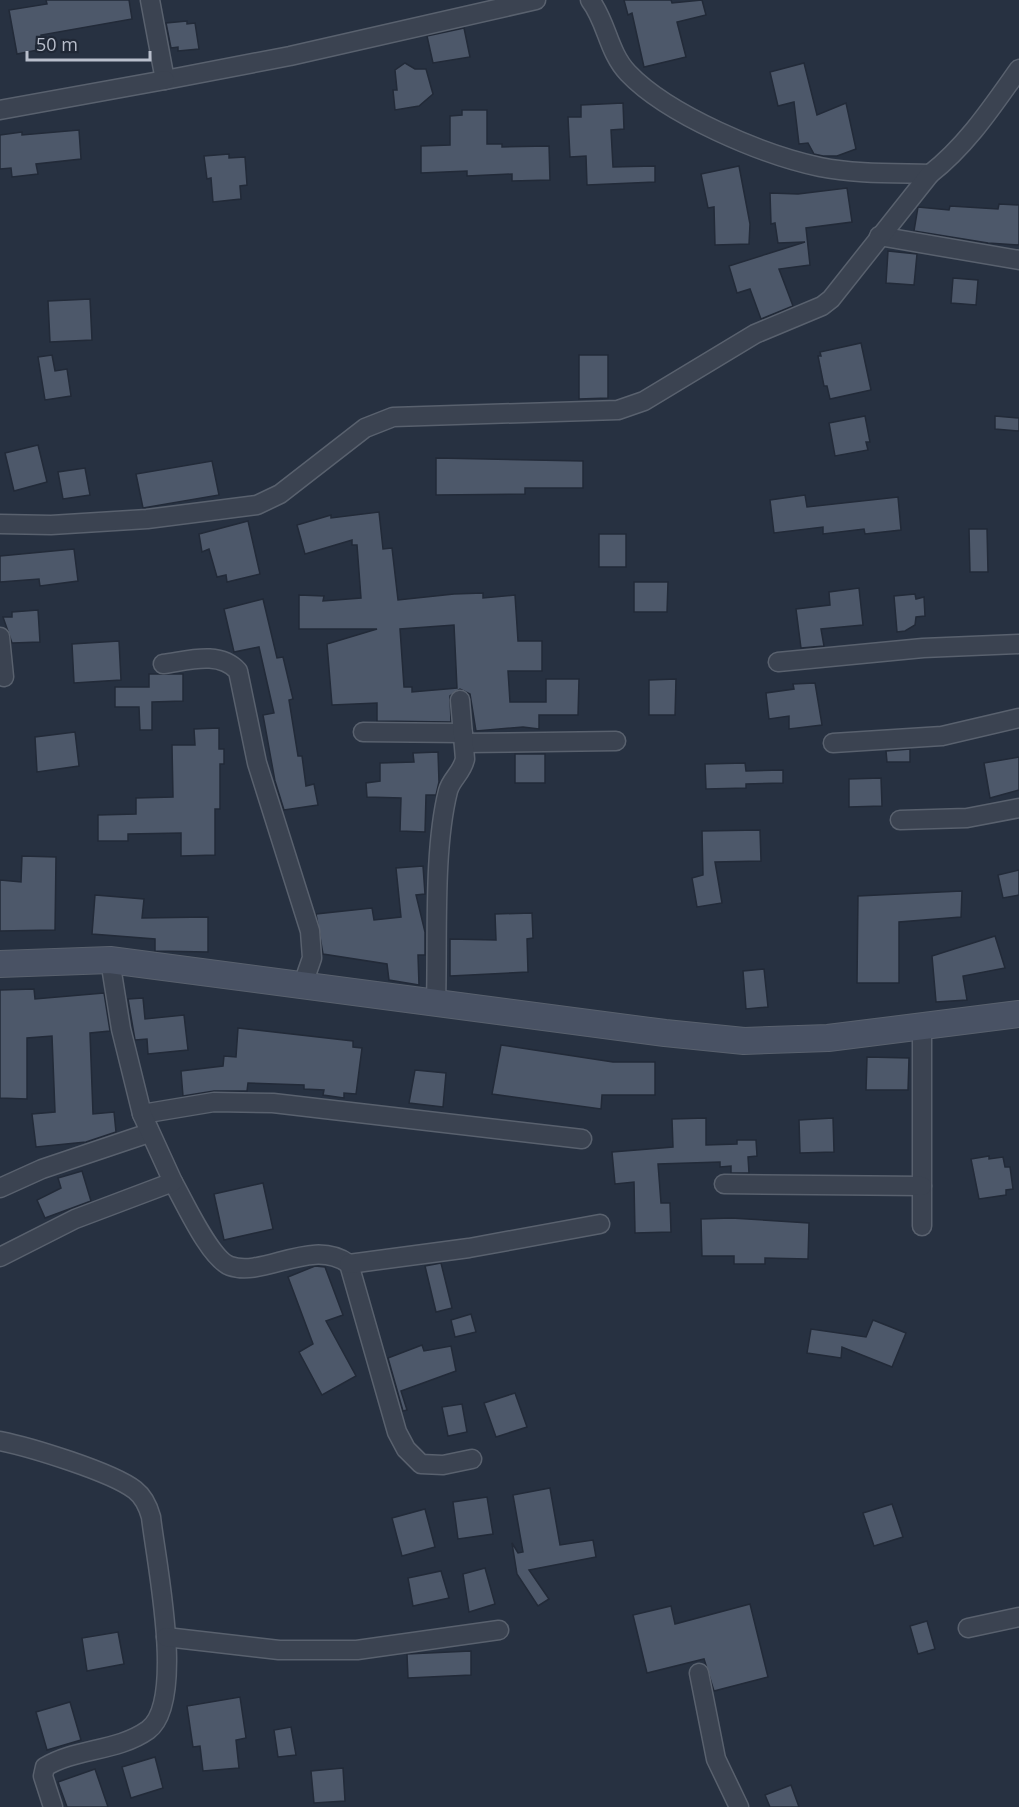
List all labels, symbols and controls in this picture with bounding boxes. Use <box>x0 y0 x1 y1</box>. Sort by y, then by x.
scale bar <box>27 24 150 62</box>
text: 50 m <box>36 32 78 56</box>

